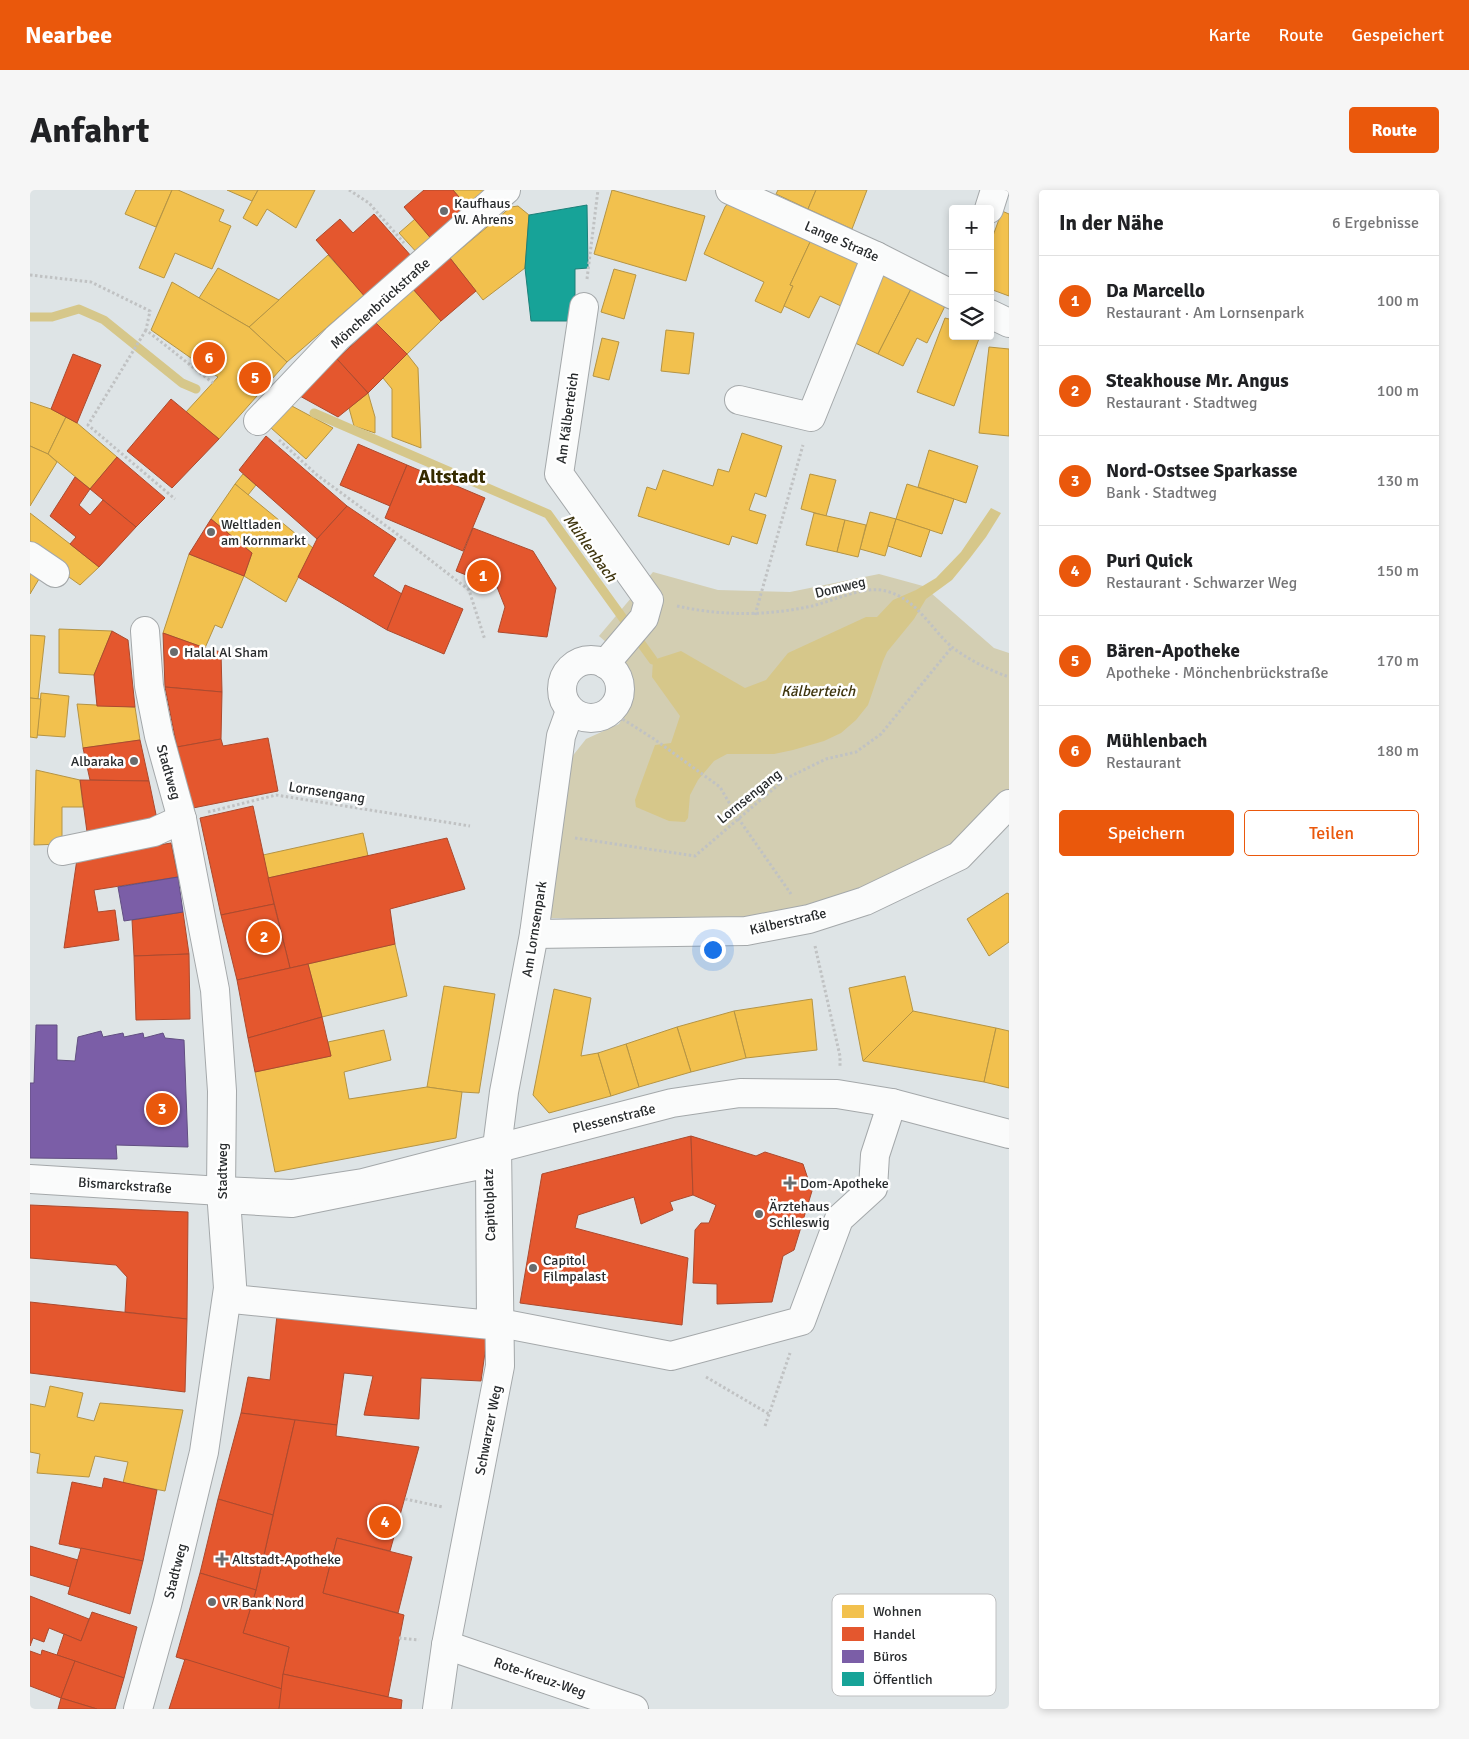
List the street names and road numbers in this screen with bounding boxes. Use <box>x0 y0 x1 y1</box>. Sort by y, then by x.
street label: Lange Straße <box>802 217 882 265</box>
street label: Mönchenbrückstraße <box>327 254 434 352</box>
street label: Am Kälberteich <box>553 371 582 465</box>
street label: Domweg <box>813 573 867 602</box>
street label: Stadtweg <box>153 743 184 802</box>
street label: Lornsengang <box>714 765 785 827</box>
street label: Lornsengang <box>287 778 366 807</box>
street label: Am Lornsenpark <box>518 880 550 978</box>
street label: Kälberstraße <box>748 904 828 939</box>
street label: Plessenstraße <box>571 1100 657 1137</box>
street label: Stadtweg <box>214 1143 231 1199</box>
street label: Capitolplatz <box>480 1168 499 1242</box>
street label: Bismarckstraße <box>77 1174 173 1197</box>
street label: Schwarzer Weg <box>471 1384 506 1476</box>
street label: Stadtweg <box>160 1542 191 1601</box>
street label: Rote-Kreuz-Weg <box>491 1654 588 1701</box>

